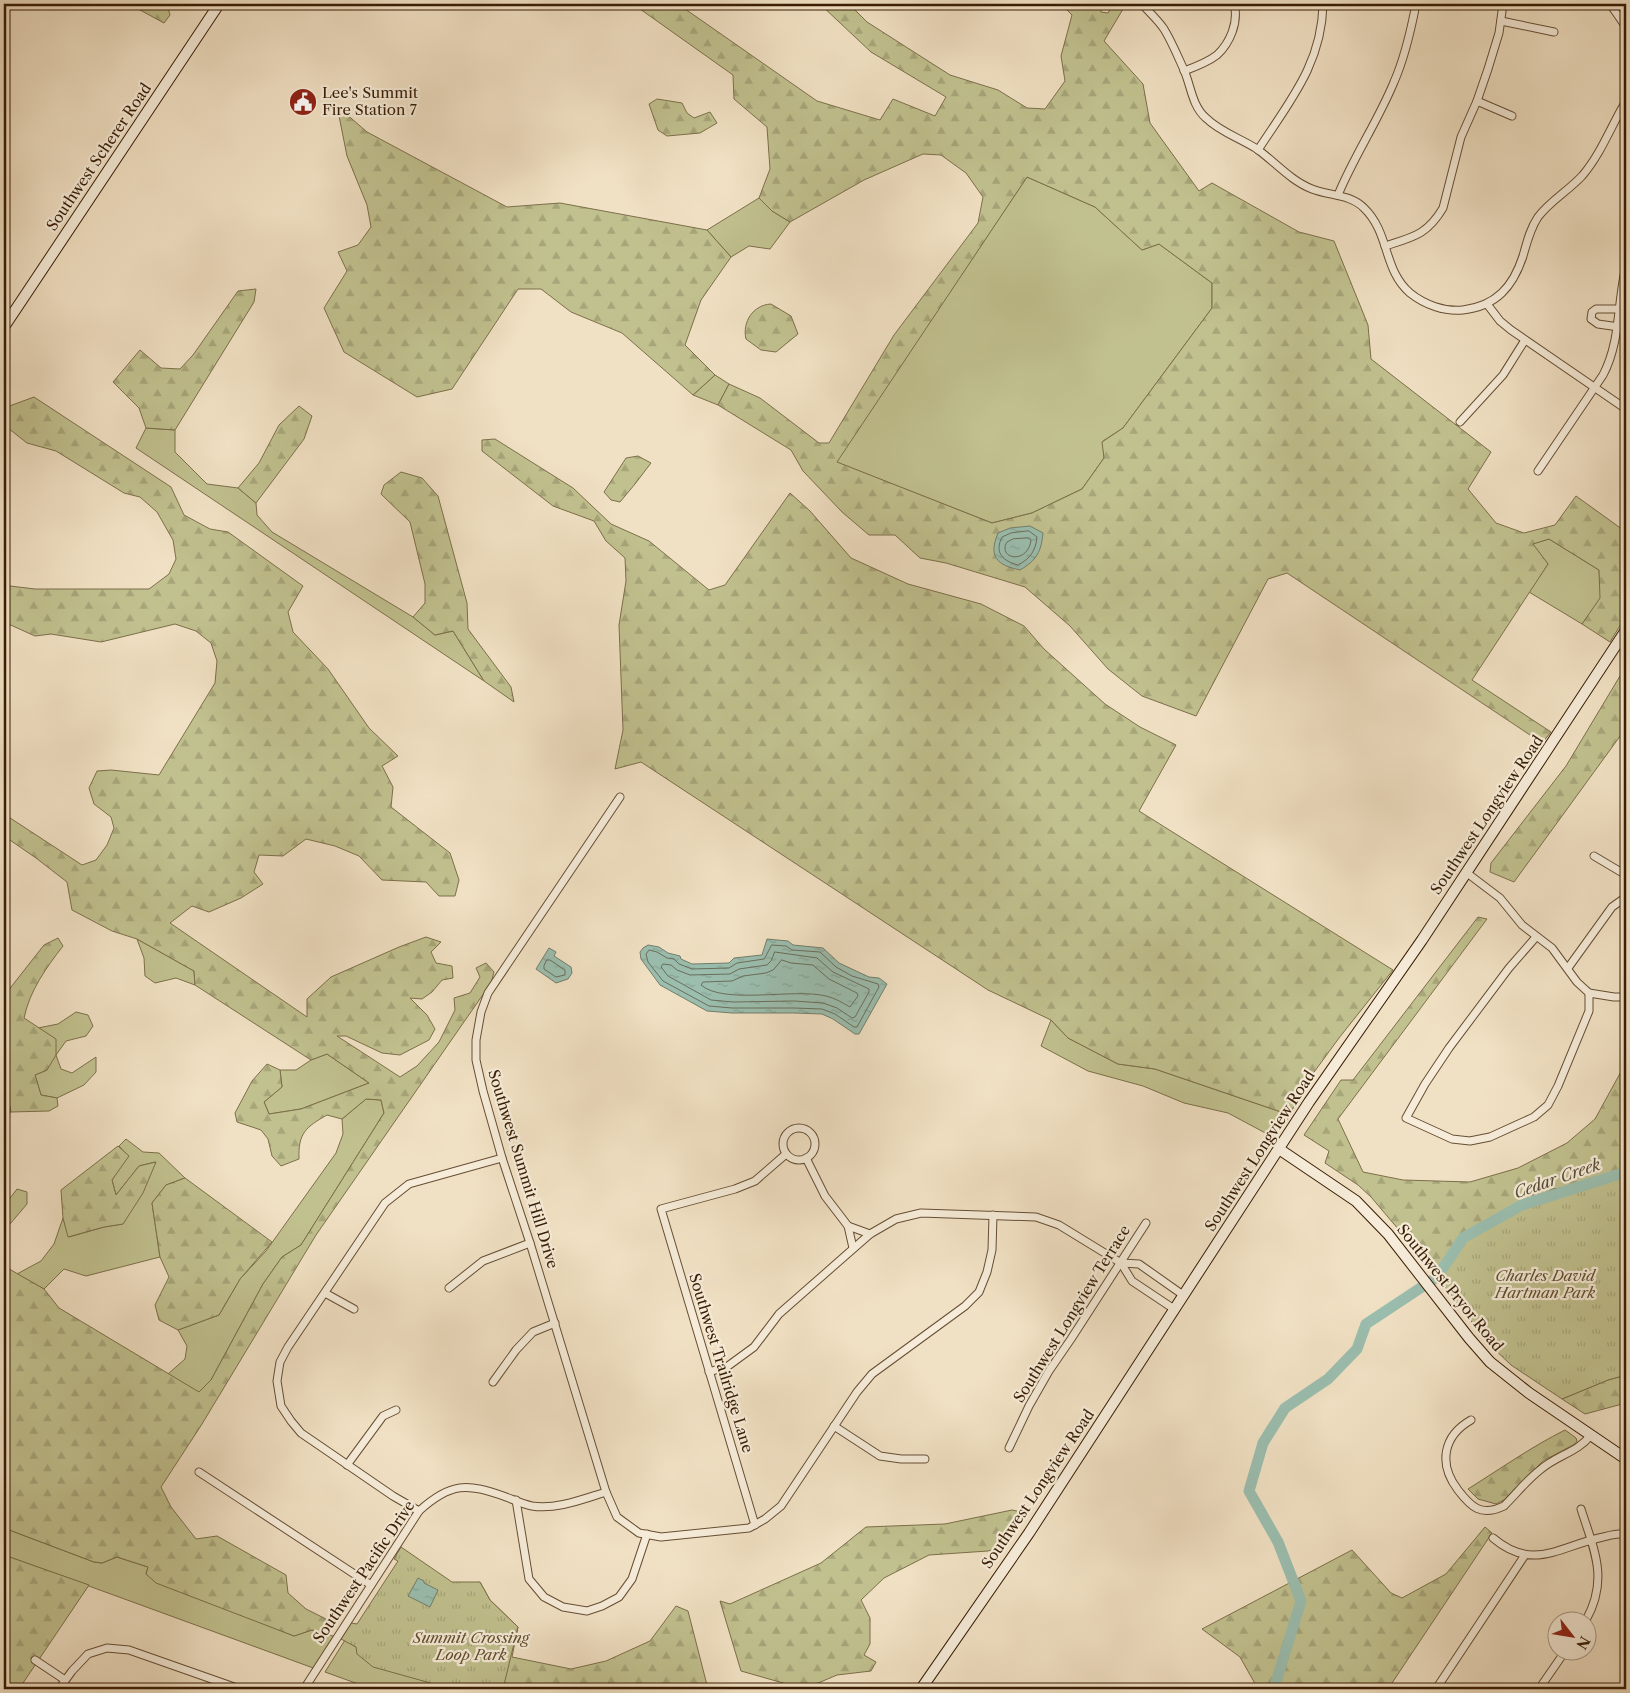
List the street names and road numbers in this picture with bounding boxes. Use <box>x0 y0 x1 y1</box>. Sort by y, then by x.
street label: Southwest Scherer Road <box>42 79 155 234</box>
street label: Southwest Longview Road <box>1426 731 1547 898</box>
street label: Southwest Summit Hill Drive <box>484 1067 563 1271</box>
street label: Southwest Longview Road <box>1200 1067 1319 1235</box>
street label: Southwest Pryor Road <box>1393 1220 1508 1355</box>
street label: Southwest Longview Terrace <box>1009 1222 1134 1406</box>
street label: Southwest Trailridge Lane <box>685 1271 758 1455</box>
street label: Southwest Longview Road <box>977 1405 1098 1572</box>
street label: Southwest Pacific Drive <box>309 1497 419 1647</box>

